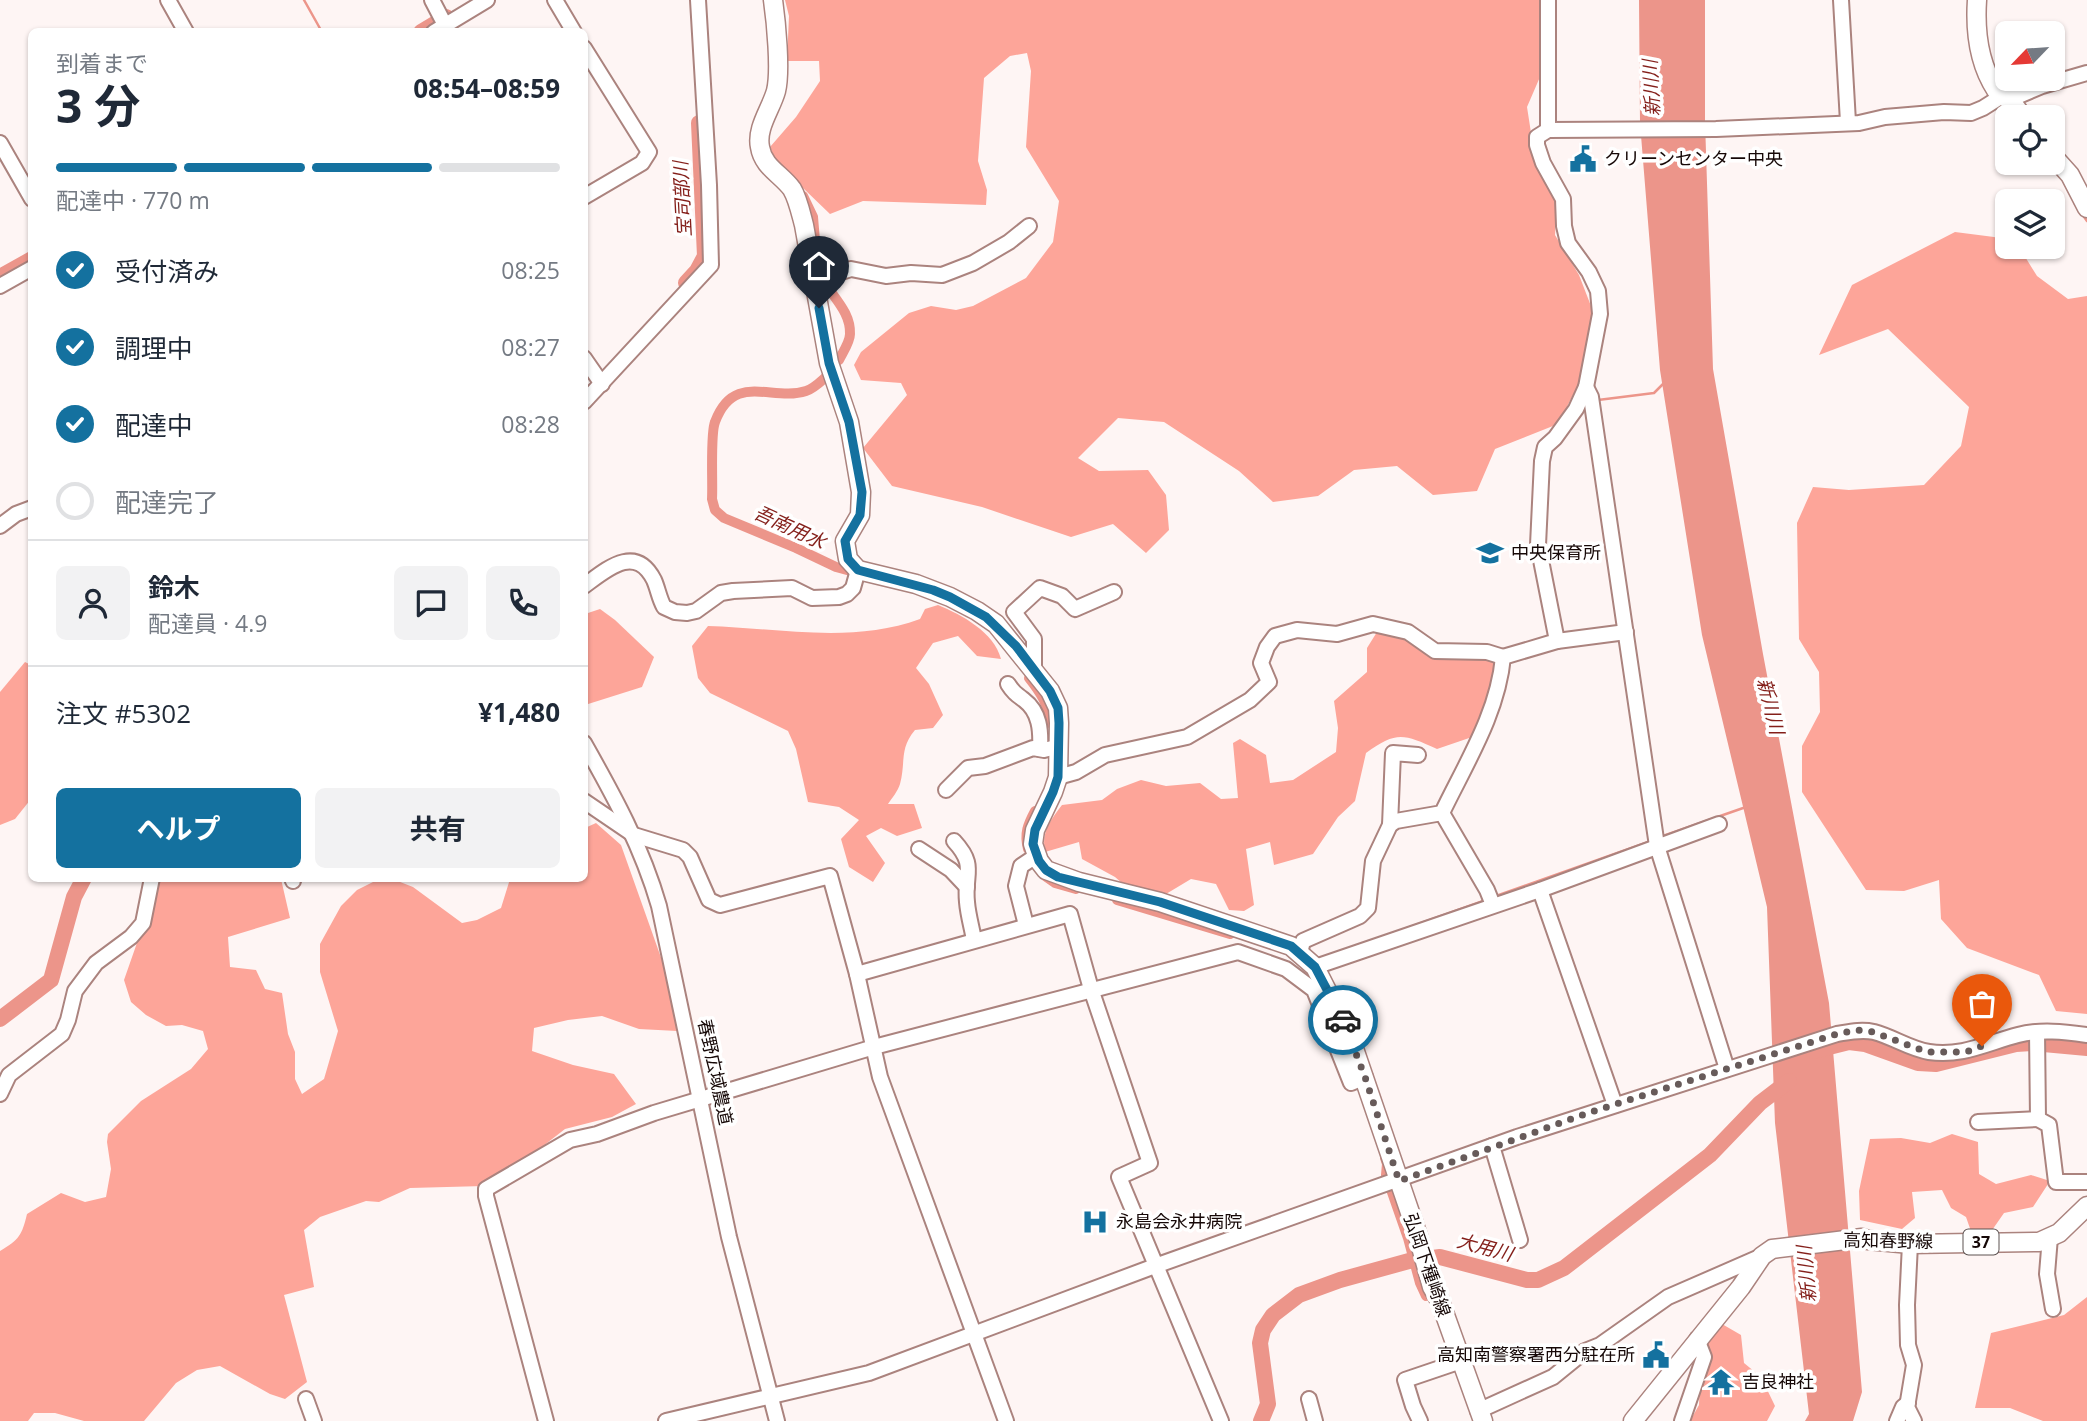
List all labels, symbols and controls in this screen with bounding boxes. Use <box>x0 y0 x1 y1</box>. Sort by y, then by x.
north arrow <box>1995 21 2065 91</box>
map controls <box>1995 21 2065 259</box>
text: 到着まで <box>56 47 148 79</box>
water label: 新川川 <box>1636 57 1665 117</box>
text: 08:54–08:59 <box>413 70 560 106</box>
text: 3 分 <box>56 74 140 136</box>
button: locate <box>1995 105 2065 175</box>
public building icon: クリーンセンター中央 <box>1568 144 1598 174</box>
place label: クリーンセンター中央 <box>1604 146 1783 170</box>
water label: 宝司部川 <box>667 158 697 238</box>
text: 配達中 · 770 m <box>56 184 210 216</box>
button: layers <box>1995 189 2065 259</box>
pin <box>789 236 849 308</box>
icon: home <box>800 247 838 285</box>
icon: check <box>56 251 94 289</box>
text: 受付済み <box>115 253 219 289</box>
text: 08:25 <box>501 254 560 286</box>
icon: check <box>56 328 94 366</box>
text: 調理中 <box>115 330 193 366</box>
text: 08:27 <box>501 331 560 363</box>
icon: check <box>56 405 94 443</box>
text: 配達中 <box>115 407 193 443</box>
text: 08:28 <box>501 408 560 440</box>
text: 配達完了 <box>115 484 219 520</box>
water label: 吾南用水 <box>750 499 832 556</box>
school or university icon: 中央保育所 <box>1475 538 1505 568</box>
place label: 中央保育所 <box>1511 540 1601 564</box>
button: person <box>56 566 130 640</box>
button: chat <box>394 566 468 640</box>
button: phone <box>486 566 560 640</box>
text: 鈴木 <box>148 569 200 605</box>
text: 配達員 · 4.9 <box>148 607 267 639</box>
water label: 新川川 <box>1751 675 1791 739</box>
text: ¥1,480 <box>478 694 560 730</box>
text: 注文 #5302 <box>56 695 191 731</box>
button: ヘルプ <box>56 788 301 868</box>
button: 共有 <box>315 788 560 868</box>
pin <box>1952 974 2012 1046</box>
courier <box>1308 985 1378 1055</box>
icon: bag <box>1963 985 2001 1023</box>
icon: car <box>1324 1001 1362 1039</box>
street label: 春野広域農道 <box>693 1016 739 1127</box>
hospital icon: 永島会永井病院 <box>1080 1207 1110 1237</box>
place label: 永島会永井病院 <box>1116 1209 1242 1233</box>
street label: 弘岡下種崎線 <box>1399 1210 1457 1320</box>
water label: 大用川 <box>1454 1227 1518 1267</box>
street label: 高知春野線 <box>1843 1227 1933 1253</box>
road number: 37 <box>1964 1230 1998 1254</box>
water label: 新川川 <box>1790 1242 1821 1304</box>
public building icon: 高知南警察署西分駐在所 <box>1641 1340 1671 1370</box>
place label: 高知南警察署西分駐在所 <box>1437 1342 1635 1366</box>
temple icon: 吉良神社 <box>1706 1367 1736 1397</box>
place label: 吉良神社 <box>1742 1369 1814 1393</box>

